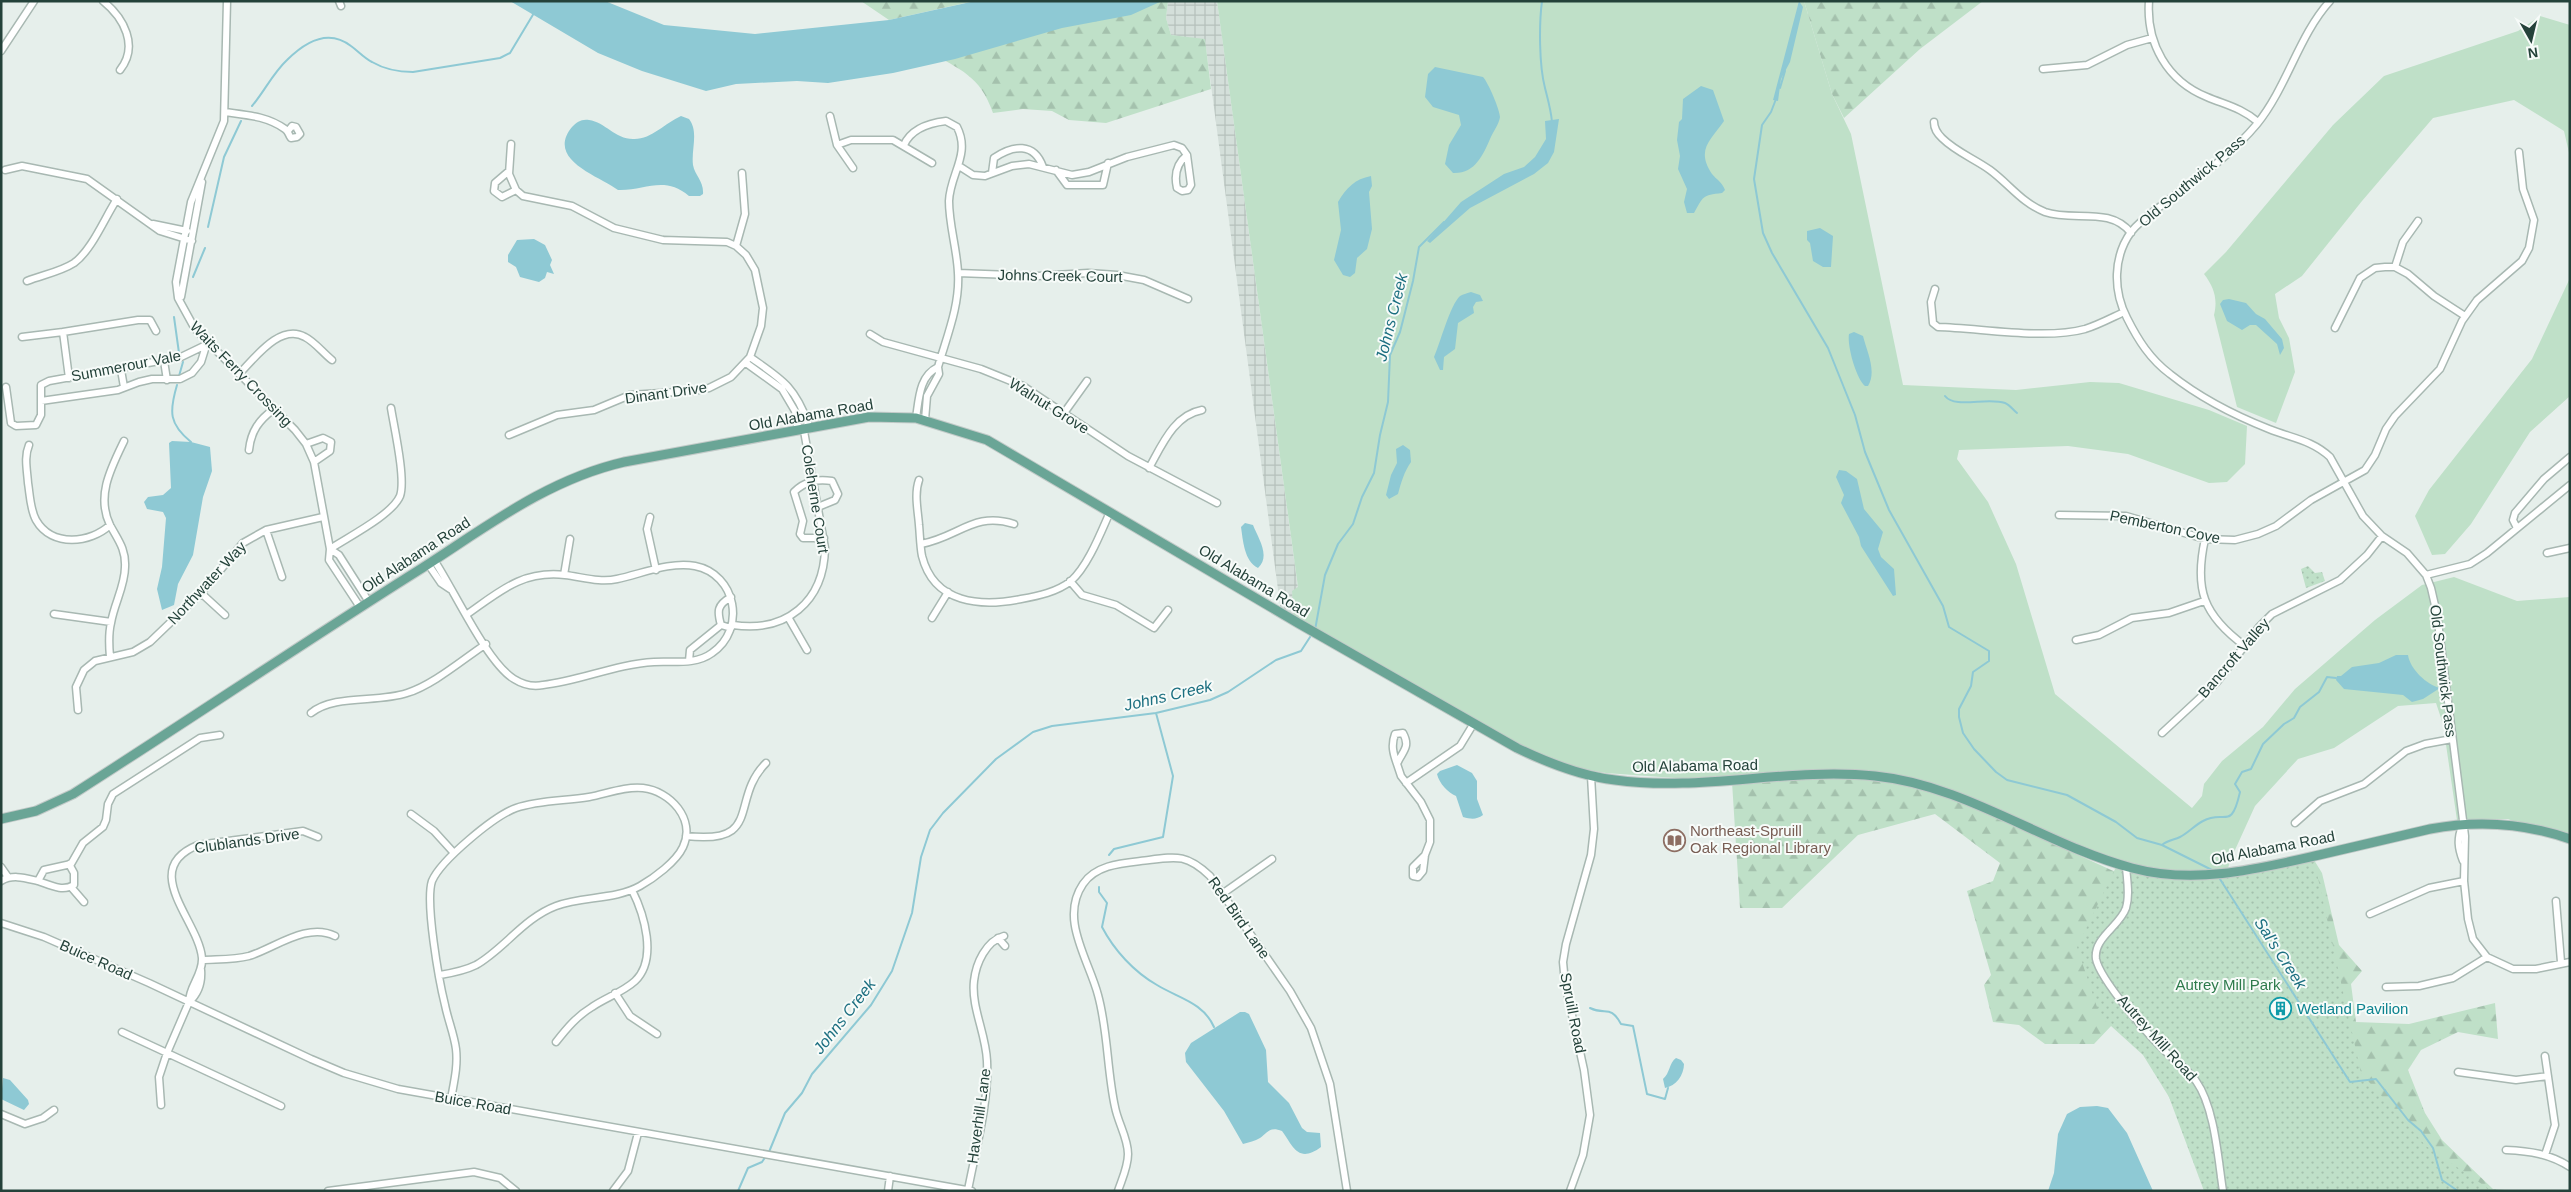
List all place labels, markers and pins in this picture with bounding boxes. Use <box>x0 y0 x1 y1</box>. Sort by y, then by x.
place label: Northeast-Spruill Oak Regional Library <box>1690 822 1831 856</box>
library icon: Northeast-Spruill Oak Regional Library <box>1662 828 1686 852</box>
building icon: Wetland Pavilion <box>2269 997 2293 1021</box>
place label: Wetland Pavilion <box>2297 1000 2408 1017</box>

